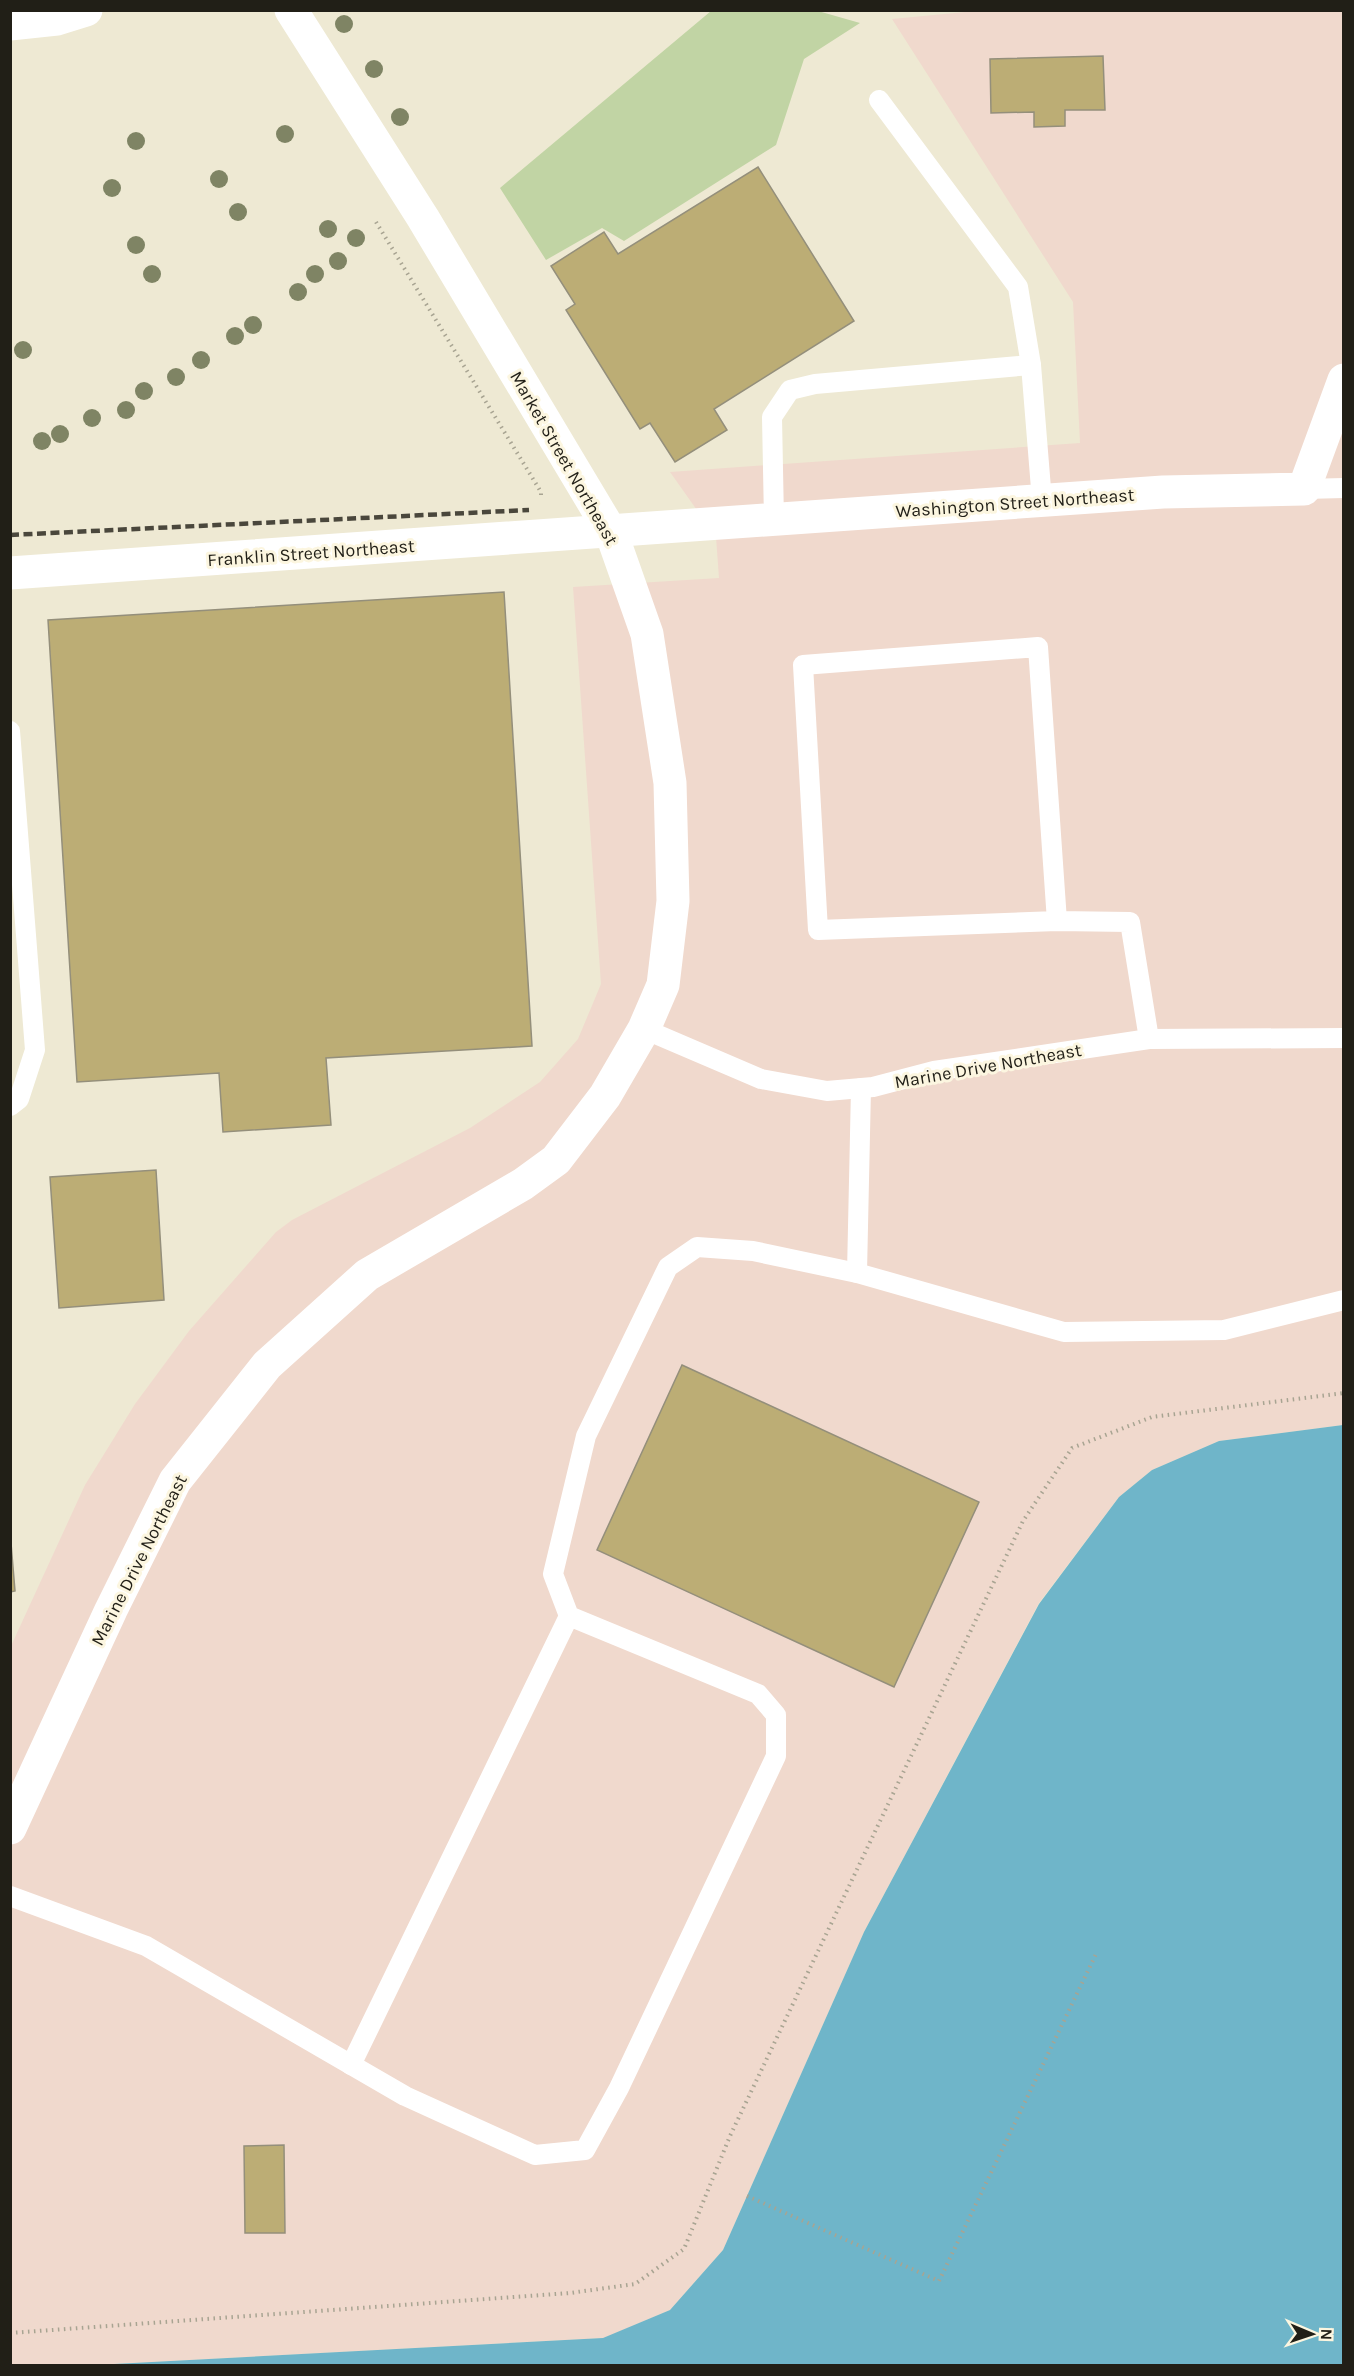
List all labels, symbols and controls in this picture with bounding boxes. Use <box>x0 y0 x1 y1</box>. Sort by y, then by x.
street label: Market Street Northeast <box>505 367 623 549</box>
street label: Washington Street Northeast <box>895 484 1135 522</box>
street label: Franklin Street Northeast <box>207 535 416 571</box>
street label: Marine Drive Northeast <box>893 1039 1083 1093</box>
street label: Marine Drive Northeast <box>86 1470 192 1649</box>
north arrow <box>1282 2304 1342 2364</box>
text: N <box>1317 2328 1336 2341</box>

